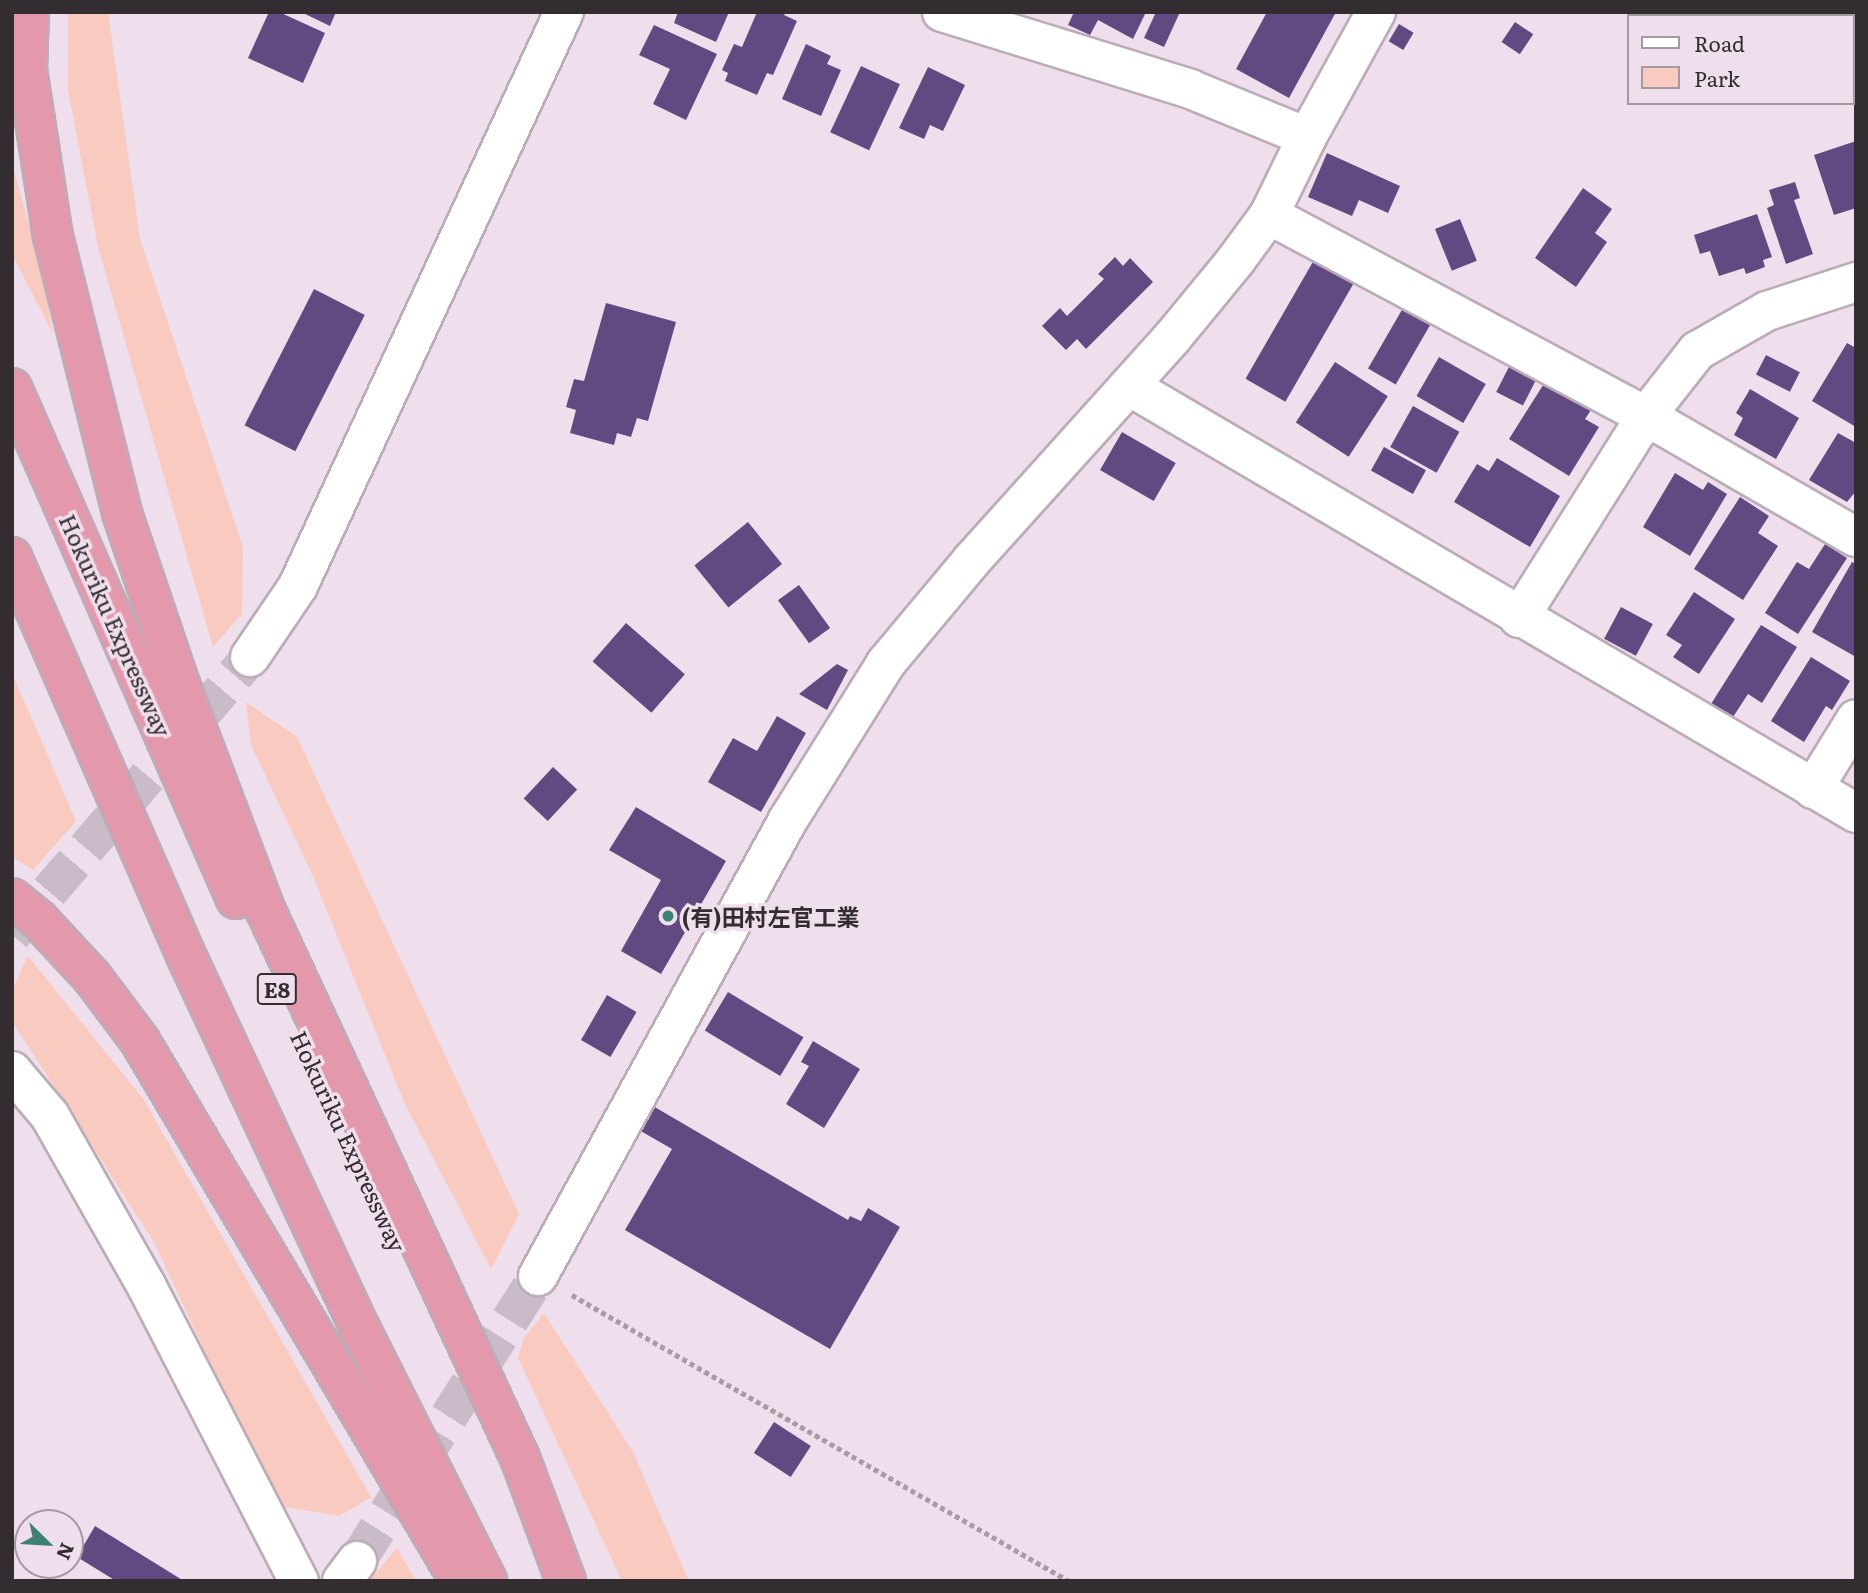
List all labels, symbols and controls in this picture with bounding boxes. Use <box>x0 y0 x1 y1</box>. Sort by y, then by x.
legend <box>1626 14 1854 105</box>
text: Road <box>1694 27 1745 58</box>
text: Park <box>1694 62 1740 93</box>
street label: Hokuriku Expressway <box>54 509 178 741</box>
place label: (有)田村左官工業 <box>682 902 859 930</box>
marker: (有)田村左官工業 <box>660 908 676 924</box>
road number: E8 <box>256 972 298 1006</box>
street label: Hokuriku Expressway <box>286 1026 412 1256</box>
north arrow <box>14 1509 84 1579</box>
text: N <box>50 1539 82 1565</box>

